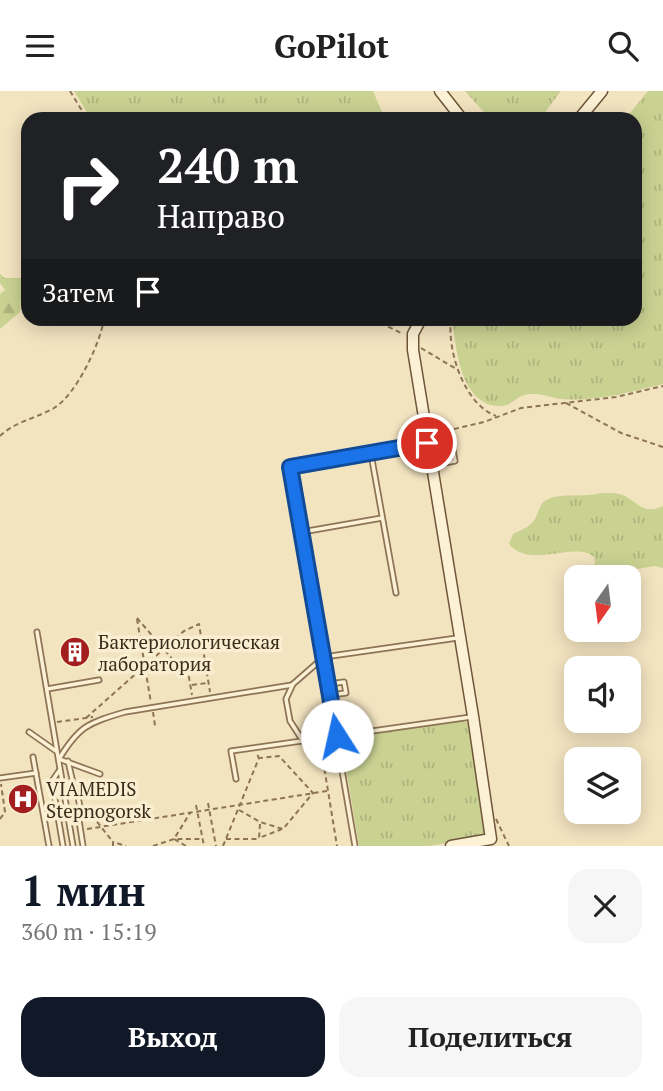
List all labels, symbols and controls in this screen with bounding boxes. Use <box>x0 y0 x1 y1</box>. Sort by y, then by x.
text: GoPilot <box>274 25 389 67</box>
icon: menu <box>21 27 59 65</box>
icon: search <box>604 27 642 65</box>
text: 240 m <box>157 132 299 197</box>
icon: right <box>42 140 133 231</box>
text: Направо <box>157 195 285 237</box>
icon: arrive <box>129 273 167 311</box>
text: Затем <box>42 275 115 309</box>
pin <box>397 413 457 473</box>
icon: arrive <box>408 424 446 462</box>
north arrow <box>564 565 640 642</box>
map controls <box>564 565 641 824</box>
place label: Бактериологическая лаборатория <box>98 629 280 676</box>
building icon: Бактериологическая лаборатория <box>58 635 92 669</box>
button: sound <box>564 656 641 733</box>
position arrow <box>300 699 374 773</box>
button: layers <box>564 747 641 824</box>
place label: VIAMEDIS Stepnogorsk <box>46 776 151 823</box>
hospital icon: VIAMEDIS Stepnogorsk <box>6 782 40 816</box>
text: 1 мин <box>21 862 146 918</box>
button: close <box>568 869 642 943</box>
text: 360 m · 15:19 <box>21 916 156 947</box>
button: Выход <box>21 997 325 1077</box>
button: Поделиться <box>339 997 642 1077</box>

